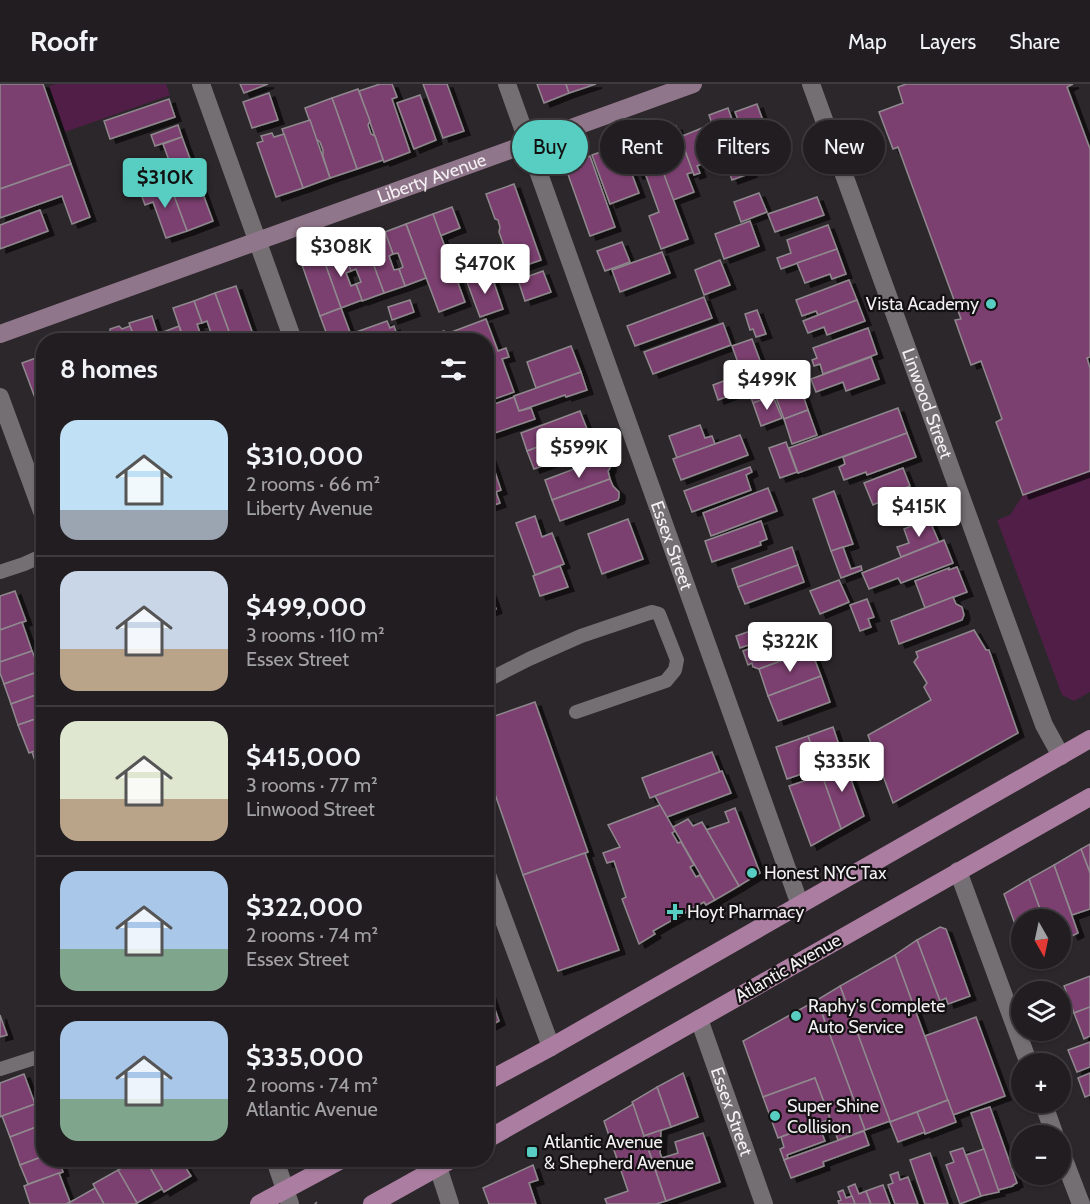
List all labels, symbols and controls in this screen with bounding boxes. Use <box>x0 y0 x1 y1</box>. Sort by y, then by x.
text: Roofr <box>30 24 98 58</box>
text: Map <box>848 29 887 54</box>
text: Layers <box>920 29 976 54</box>
text: Share <box>1009 29 1060 54</box>
chip: Buy <box>512 120 588 174</box>
chip: Rent <box>600 120 684 174</box>
chip: Filters <box>696 120 791 174</box>
chip: New <box>803 120 885 174</box>
street label: Liberty Avenue <box>374 149 489 208</box>
pin: $310K <box>123 158 207 209</box>
text: $310K <box>137 165 193 189</box>
pin: $308K <box>299 227 383 278</box>
text: $308K <box>310 234 372 258</box>
pin: $470K <box>443 244 527 295</box>
text: $470K <box>455 251 515 275</box>
place label: Vista Academy <box>866 293 979 315</box>
marker: Vista Academy <box>984 297 998 311</box>
street label: Linwood Street <box>897 345 957 462</box>
text: 8 homes <box>60 353 158 385</box>
icon: filters <box>437 353 470 386</box>
pin: $499K <box>725 360 809 411</box>
text: $499K <box>737 367 797 391</box>
pin: $599K <box>537 428 621 479</box>
text: $599K <box>550 435 608 459</box>
text: $310,000 <box>246 440 364 472</box>
icon: home <box>108 444 180 516</box>
text: 2 rooms · 66 m² <box>246 472 380 496</box>
pin: $415K <box>877 487 961 538</box>
text: $415K <box>892 494 946 518</box>
text: Liberty Avenue <box>246 496 373 520</box>
street label: Essex Street <box>646 498 698 593</box>
text: $499,000 <box>246 591 367 623</box>
icon: home <box>108 595 180 667</box>
pin: $322K <box>748 622 832 673</box>
text: 3 rooms · 110 m² <box>246 623 385 647</box>
text: $322K <box>762 629 818 653</box>
text: Essex Street <box>246 647 349 671</box>
text: $415,000 <box>246 741 361 773</box>
pin: $335K <box>800 742 884 793</box>
icon: home <box>108 745 180 817</box>
text: $335K <box>814 749 870 773</box>
text: 3 rooms · 77 m² <box>246 773 378 797</box>
text: Linwood Street <box>246 797 375 821</box>
place label: Honest NYC Tax <box>764 862 887 884</box>
marker: Honest NYC Tax <box>745 866 759 880</box>
text: $322,000 <box>246 891 363 923</box>
icon: home <box>108 895 180 967</box>
place label: Hoyt Pharmacy <box>687 901 804 923</box>
marker: Hoyt Pharmacy <box>668 905 682 919</box>
north arrow <box>1011 909 1071 969</box>
map controls <box>1011 909 1071 1185</box>
text: 2 rooms · 74 m² <box>246 923 378 947</box>
street label: Atlantic Avenue <box>731 929 845 1007</box>
text: Essex Street <box>246 947 349 971</box>
button: layers <box>1011 981 1071 1041</box>
place label: Raphy's Complete Auto Service <box>808 995 946 1038</box>
marker: Raphy's Complete Auto Service <box>789 1009 803 1023</box>
text: $335,000 <box>246 1041 364 1073</box>
icon: home <box>108 1045 180 1117</box>
button: + <box>1011 1053 1071 1113</box>
street label: Essex Street <box>706 1064 757 1159</box>
text: 2 rooms · 74 m² <box>246 1073 378 1097</box>
place label: Super Shine Collision <box>787 1095 879 1138</box>
text: Atlantic Avenue <box>246 1097 378 1121</box>
marker: Super Shine Collision <box>768 1109 782 1123</box>
button: − <box>1011 1125 1071 1185</box>
place label: Atlantic Avenue & Shepherd Avenue <box>544 1131 694 1174</box>
marker: Atlantic Avenue & Shepherd Avenue <box>525 1145 539 1159</box>

